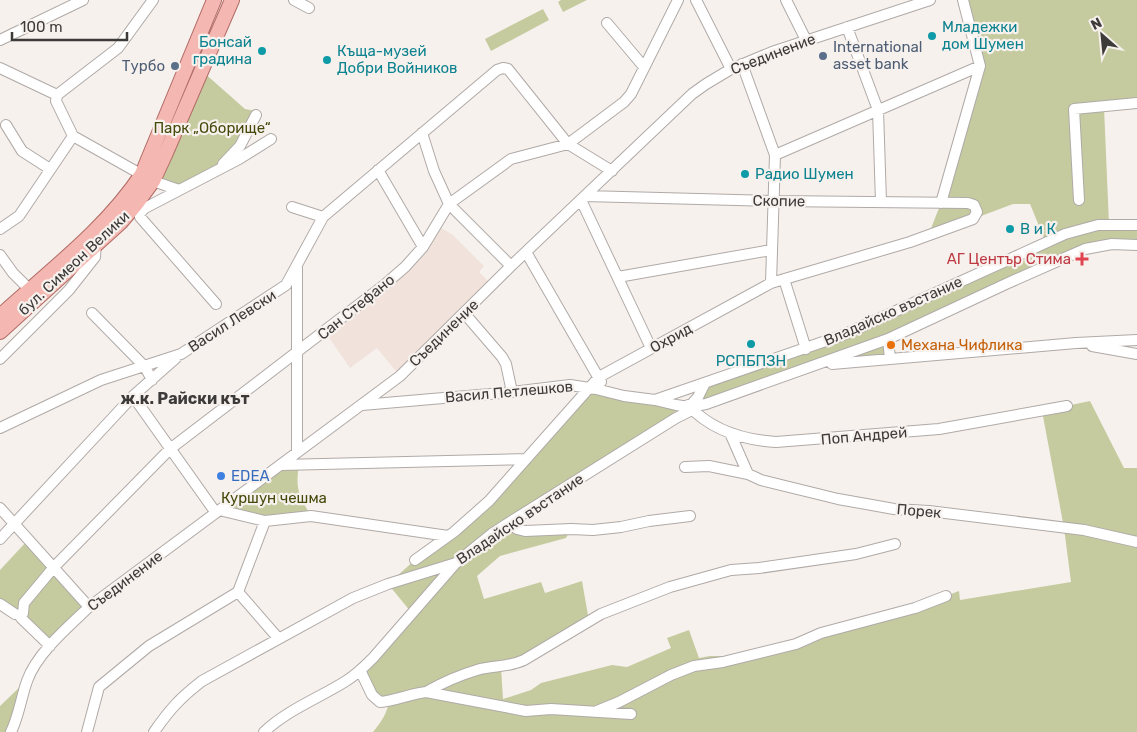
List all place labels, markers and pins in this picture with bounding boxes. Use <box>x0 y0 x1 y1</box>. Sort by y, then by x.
place label: Младежки дом Шумен <box>942 18 1024 53</box>
marker: Младежки дом Шумен <box>926 30 938 42</box>
place label: Бонсай градина <box>193 33 252 68</box>
place label: International asset bank <box>833 38 922 73</box>
place label: Къща-музей Добри Войников <box>337 42 457 77</box>
marker: Бонсай градина <box>256 45 268 57</box>
marker: International asset bank <box>817 50 829 62</box>
marker: Къща-музей Добри Войников <box>321 54 333 66</box>
place label: Турбо <box>122 57 165 75</box>
marker: Турбо <box>169 60 181 72</box>
place label: Радио Шумен <box>755 165 854 183</box>
marker: Радио Шумен <box>739 168 751 180</box>
place label: В и К <box>1020 220 1057 238</box>
marker: В и К <box>1004 223 1016 235</box>
place label: АГ Център Стима <box>947 250 1071 268</box>
marker: АГ Център Стима <box>1075 252 1089 266</box>
place label: Механа Чифлика <box>901 336 1023 354</box>
marker: РСПБПЗН <box>745 338 757 350</box>
marker: Механа Чифлика <box>885 339 897 351</box>
place label: РСПБПЗН <box>716 352 786 370</box>
place label: EDEA <box>231 467 270 485</box>
marker: EDEA <box>215 470 227 482</box>

